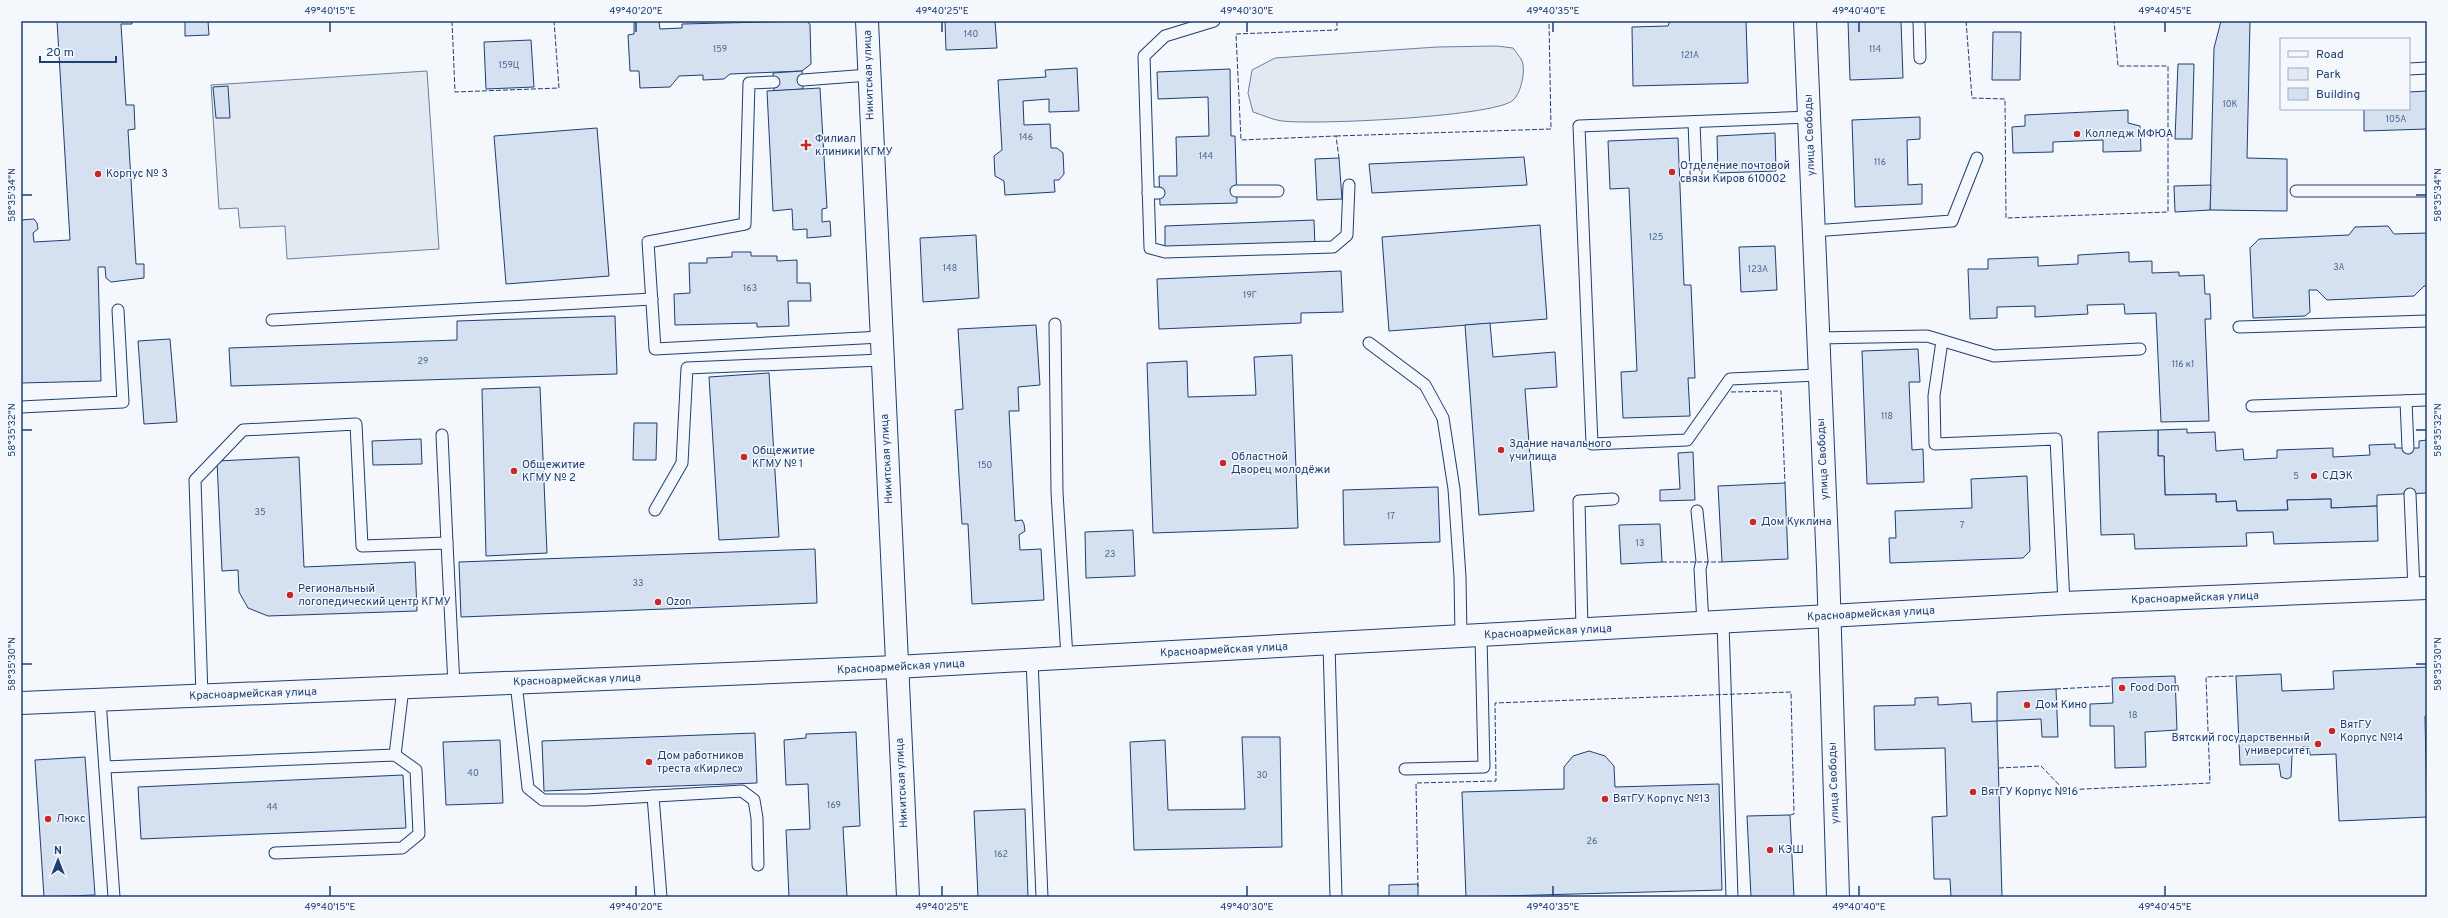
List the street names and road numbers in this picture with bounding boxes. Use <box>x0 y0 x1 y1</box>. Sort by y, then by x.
street label: Никитская улица <box>860 30 878 120</box>
street label: улица Свободы <box>1802 94 1818 176</box>
street label: Никитская улица <box>878 413 896 504</box>
street label: улица Свободы <box>1814 418 1832 500</box>
street label: Красноармейская улица <box>2131 589 2259 607</box>
street label: Красноармейская улица <box>1807 604 1935 624</box>
street label: Красноармейская улица <box>1484 622 1612 642</box>
street label: Красноармейская улица <box>1160 640 1288 660</box>
street label: Красноармейская улица <box>837 657 965 677</box>
street label: Красноармейская улица <box>513 671 641 689</box>
street label: Красноармейская улица <box>189 685 317 703</box>
street label: Никитская улица <box>893 737 911 828</box>
street label: улица Свободы <box>1826 742 1842 824</box>

